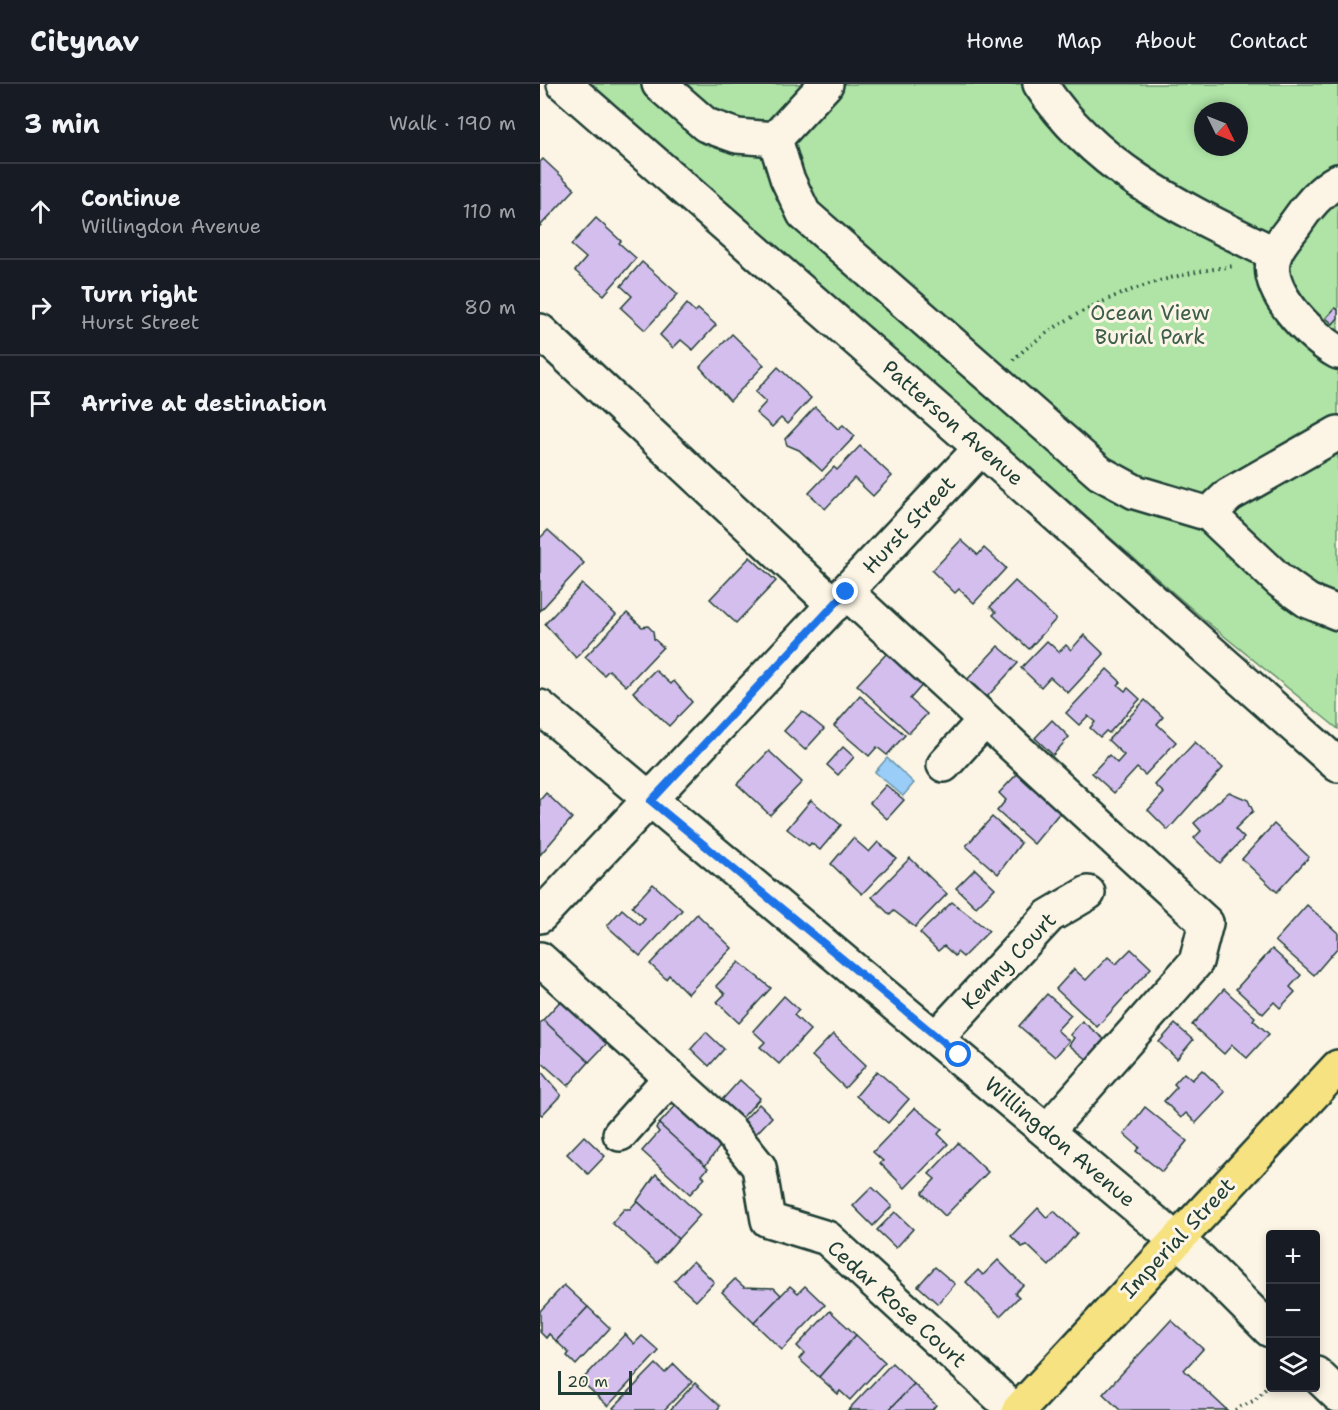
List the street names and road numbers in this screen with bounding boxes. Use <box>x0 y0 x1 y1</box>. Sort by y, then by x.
street label: Patterson Avenue <box>876 354 1030 492</box>
street label: Hurst Street <box>856 470 962 580</box>
street label: Kenny Court <box>956 906 1062 1016</box>
street label: Willingdon Avenue <box>979 1070 1141 1214</box>
street label: Imperial Street <box>1115 1172 1241 1304</box>
street label: Cedar Rose Court <box>821 1234 973 1374</box>

